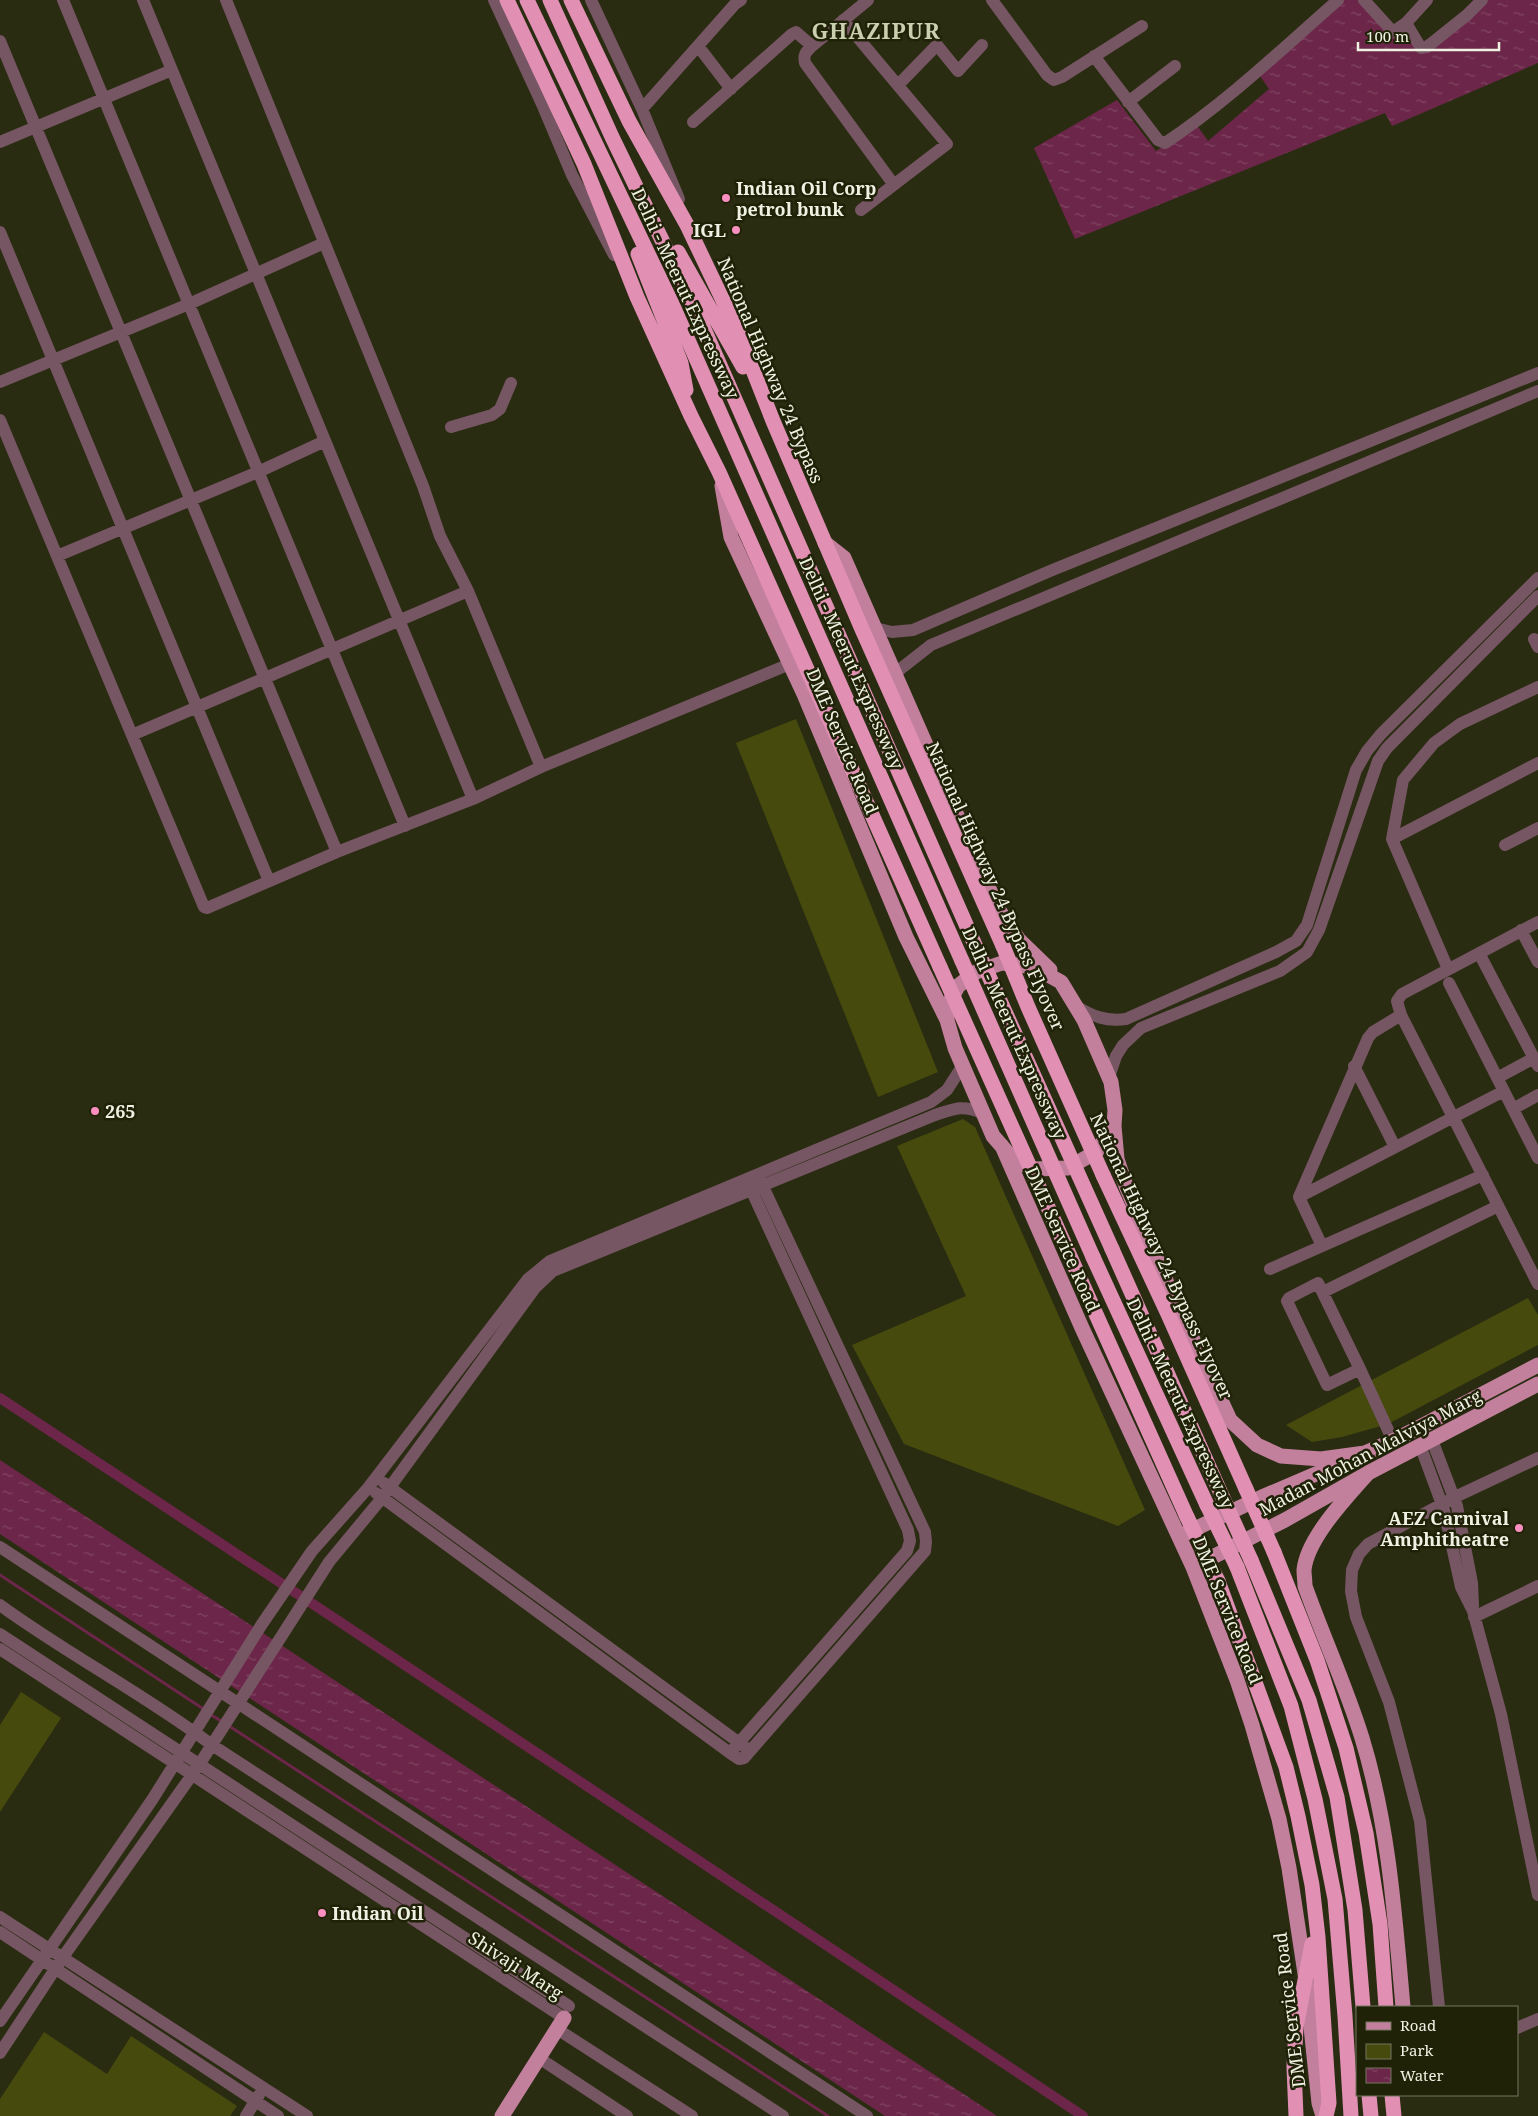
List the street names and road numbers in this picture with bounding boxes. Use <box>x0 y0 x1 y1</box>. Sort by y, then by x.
street label: Delhi - Meerut Expressway <box>627 184 746 403</box>
street label: National Highway 24 Bypass <box>712 253 830 487</box>
street label: Delhi - Meerut Expressway <box>794 553 910 774</box>
street label: DME Service Road <box>801 664 885 818</box>
street label: National Highway 24 Bypass Flyover <box>921 738 1071 1035</box>
street label: Delhi - Meerut Expressway <box>957 923 1073 1144</box>
street label: National Highway 24 Bypass Flyover <box>1085 1109 1239 1404</box>
street label: DME Service Road <box>1020 1163 1106 1315</box>
street label: Delhi - Meerut Expressway <box>1122 1294 1241 1513</box>
street label: Madan Mohan Malviya Marg <box>1255 1383 1486 1521</box>
street label: DME Service Road <box>1188 1533 1268 1687</box>
street label: Shivaji Marg <box>464 1925 568 2005</box>
street label: DME Service Road <box>1268 1931 1310 2089</box>

